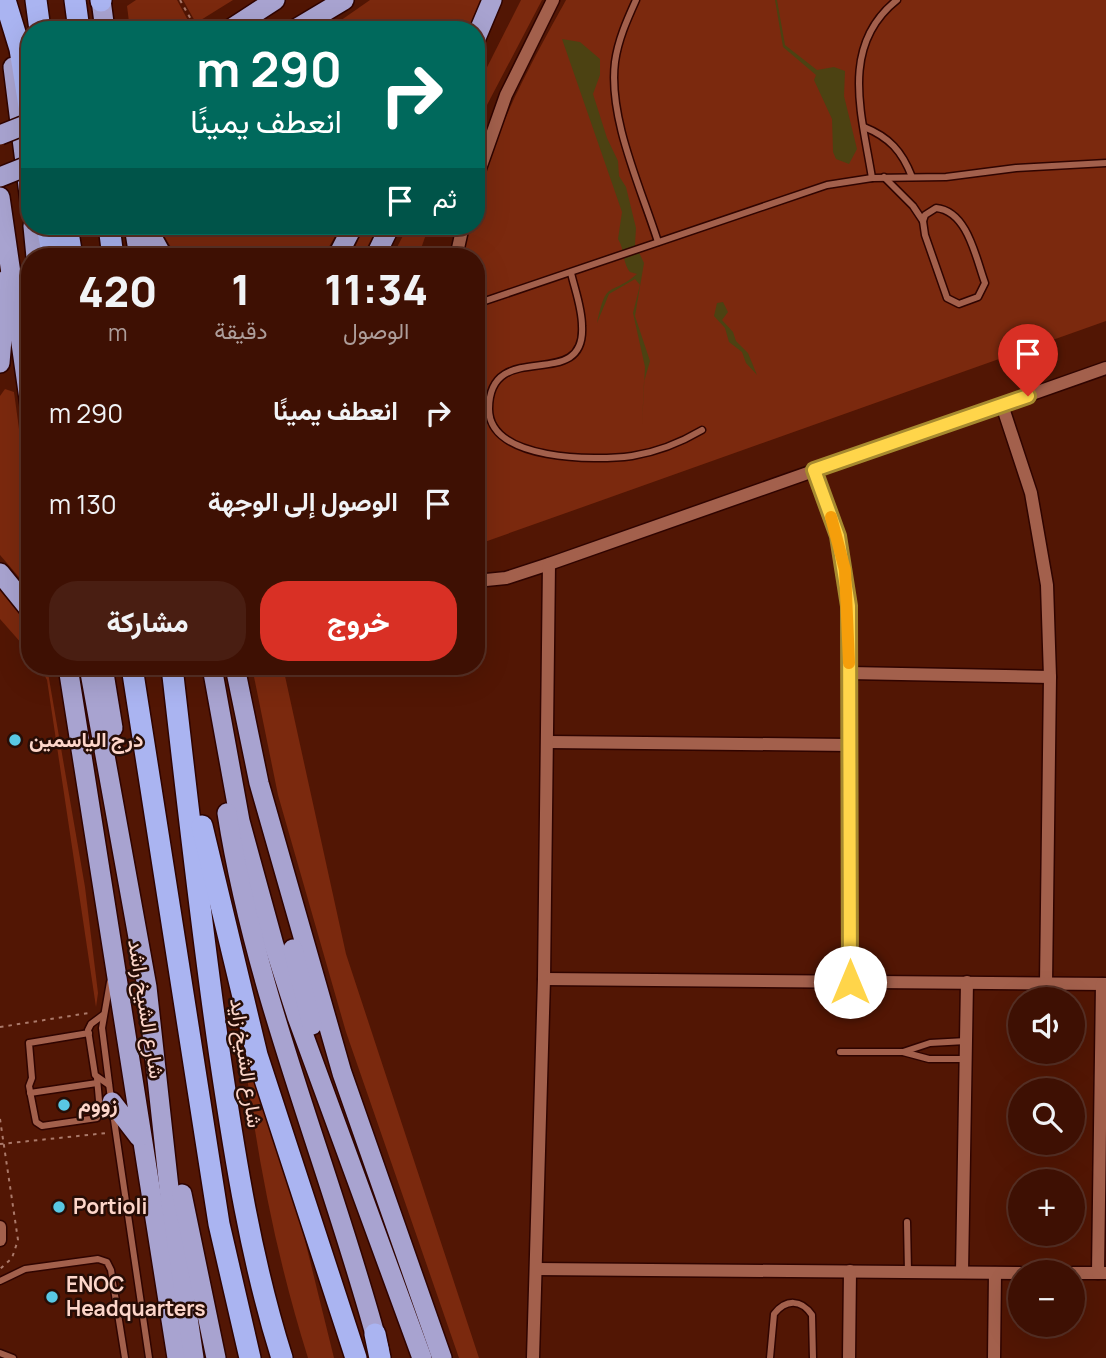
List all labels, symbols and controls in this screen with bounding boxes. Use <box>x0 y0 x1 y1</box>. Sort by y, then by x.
text: 290 m <box>196 35 342 102</box>
icon: right <box>366 49 457 140</box>
text: انعطف يمينًا <box>190 99 342 143</box>
text: ثم <box>433 180 457 216</box>
icon: arrive <box>381 182 419 220</box>
text: 1 <box>231 260 250 318</box>
text: 11:34 <box>324 260 428 318</box>
text: 420 <box>78 262 157 320</box>
text: دقيقة <box>214 314 267 346</box>
text: الوصول <box>343 314 409 346</box>
text: m <box>108 316 127 348</box>
pin <box>998 324 1058 396</box>
icon: arrive <box>1009 335 1047 373</box>
text: انعطف يمينًا <box>273 392 398 428</box>
icon: right <box>419 394 457 432</box>
text: 290 m <box>49 395 123 431</box>
text: الوصول إلى الوجهة <box>208 483 398 519</box>
icon: arrive <box>419 485 457 523</box>
text: 130 m <box>49 486 117 522</box>
button: مشاركة <box>49 581 246 661</box>
button: خروج <box>260 581 457 661</box>
place label: درج الياسمين <box>29 725 143 754</box>
marker: درج الياسمين <box>7 732 23 748</box>
street label: شارع الشيخ راشد <box>121 937 172 1081</box>
position arrow <box>813 945 887 1019</box>
map controls <box>1008 987 1085 1337</box>
button: sound <box>1008 987 1085 1064</box>
street label: شارع الشيخ زايد <box>223 996 270 1130</box>
button: search <box>1008 1078 1085 1155</box>
place label: زووم <box>78 1090 118 1119</box>
marker: زووم <box>56 1097 72 1113</box>
button: + <box>1008 1169 1085 1246</box>
place label: Portioli <box>73 1192 147 1220</box>
marker: Portioli <box>51 1199 67 1215</box>
button: − <box>1008 1260 1085 1337</box>
place label: ENOC Headquarters <box>66 1270 206 1322</box>
marker: ENOC Headquarters <box>44 1289 60 1305</box>

